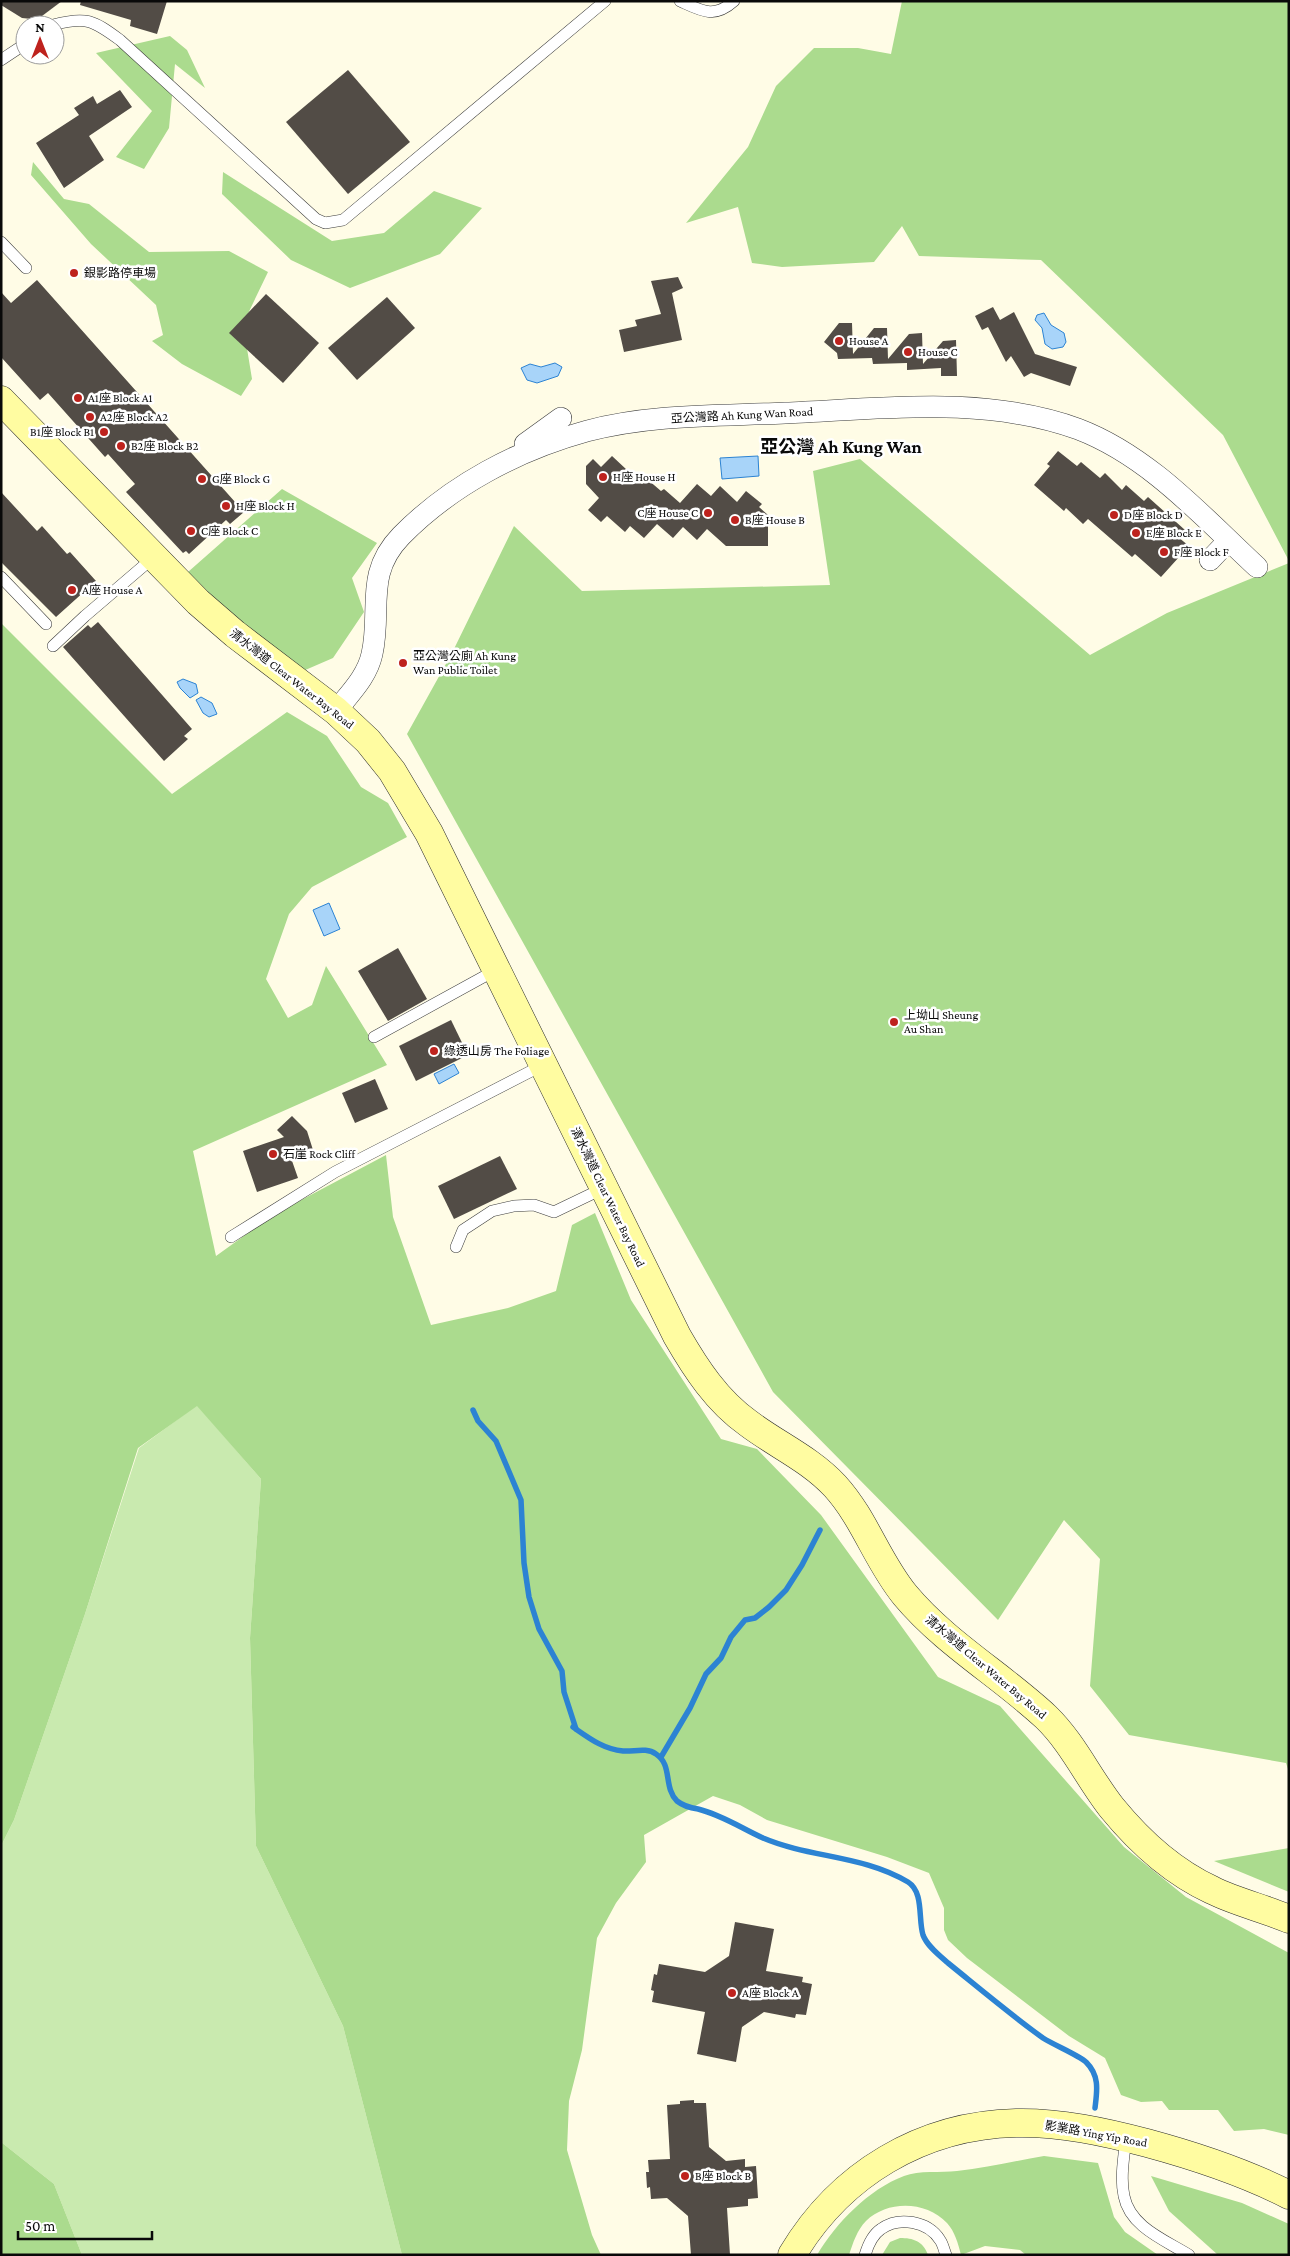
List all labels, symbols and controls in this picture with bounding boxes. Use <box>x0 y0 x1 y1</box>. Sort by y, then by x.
north arrow <box>15 15 65 65</box>
text: N <box>35 19 45 35</box>
place label: 銀影路停車場 <box>84 266 156 280</box>
marker: 銀影路停車場 <box>68 267 80 279</box>
place label: House A <box>849 334 888 348</box>
marker: House A <box>833 335 845 347</box>
place label: House C <box>918 345 958 359</box>
marker: House C <box>902 346 914 358</box>
place label: A1座 Block A1 <box>88 391 152 405</box>
marker: A1座 Block A1 <box>72 392 84 404</box>
street label: 亞公灣路 Ah Kung Wan Road <box>671 404 814 426</box>
place label: A2座 Block A2 <box>100 410 168 424</box>
marker: A2座 Block A2 <box>84 411 96 423</box>
place label: B1座 Block B1 <box>30 425 94 439</box>
marker: B1座 Block B1 <box>98 426 110 438</box>
district label: 亞公灣 Ah Kung Wan <box>760 437 922 457</box>
place label: B2座 Block B2 <box>131 439 199 453</box>
marker: B2座 Block B2 <box>115 440 127 452</box>
place label: H座 House H <box>613 470 676 484</box>
marker: H座 House H <box>597 471 609 483</box>
place label: G座 Block G <box>212 472 270 486</box>
marker: G座 Block G <box>196 473 208 485</box>
place label: H座 Block H <box>236 499 295 513</box>
marker: H座 Block H <box>220 500 232 512</box>
place label: C座 House C <box>637 506 698 520</box>
marker: C座 House C <box>702 507 714 519</box>
place label: D座 Block D <box>1124 508 1183 522</box>
marker: D座 Block D <box>1108 509 1120 521</box>
place label: B座 House B <box>745 513 805 527</box>
marker: B座 House B <box>729 514 741 526</box>
place label: C座 Block C <box>201 524 258 538</box>
marker: C座 Block C <box>185 525 197 537</box>
place label: E座 Block E <box>1146 526 1202 540</box>
marker: E座 Block E <box>1130 527 1142 539</box>
place label: F座 Block F <box>1174 545 1229 559</box>
marker: F座 Block F <box>1158 546 1170 558</box>
place label: A座 House A <box>82 583 142 597</box>
marker: A座 House A <box>66 584 78 596</box>
street label: 清水灣道 Clear Water Bay Road <box>227 626 357 732</box>
place label: 亞公灣公廁 Ah Kung Wan Public Toilet <box>413 649 516 677</box>
marker: 亞公灣公廁 Ah Kung Wan Public Toilet <box>397 657 409 669</box>
place label: 上坳山 Sheung Au Shan <box>904 1008 978 1036</box>
marker: 上坳山 Sheung Au Shan <box>888 1016 900 1028</box>
place label: 綠透山房 The Foliage <box>444 1044 549 1058</box>
marker: 綠透山房 The Foliage <box>428 1045 440 1057</box>
street label: 清水灣道 Clear Water Bay Road <box>568 1125 648 1270</box>
place label: 石崖 Rock Cliff <box>283 1147 357 1161</box>
marker: 石崖 Rock Cliff <box>267 1148 279 1160</box>
street label: 清水灣道 Clear Water Bay Road <box>923 1612 1050 1722</box>
place label: A座 Block A <box>742 1986 799 2000</box>
marker: A座 Block A <box>726 1987 738 1999</box>
street label: 影業路 Ying Yip Road <box>1044 2118 1149 2150</box>
place label: B座 Block B <box>695 2169 751 2183</box>
marker: B座 Block B <box>679 2170 691 2182</box>
scale bar <box>18 2208 151 2240</box>
text: 50 m <box>25 2218 55 2234</box>

